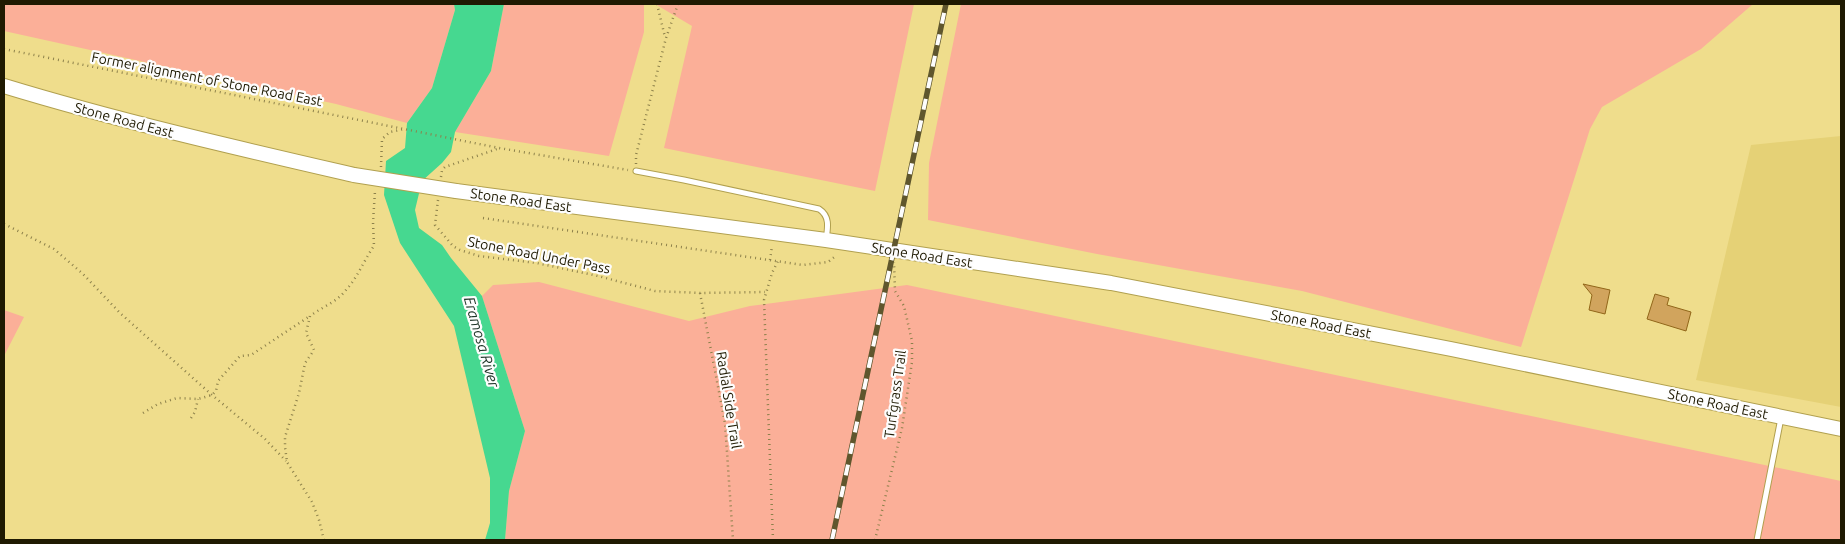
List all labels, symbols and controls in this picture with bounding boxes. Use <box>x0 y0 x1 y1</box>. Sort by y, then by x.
street label: Former alignment of Stone Road East <box>90 49 324 109</box>
street label: Stone Road East <box>73 99 176 141</box>
street label: Stone Road East <box>469 185 573 215</box>
street label: Stone Road Under Pass <box>466 233 612 277</box>
street label: Stone Road East <box>870 239 974 271</box>
water label: Eramosa River <box>461 295 503 391</box>
street label: Stone Road East <box>1269 306 1373 342</box>
street label: Turfgrass Trail <box>881 349 909 439</box>
street label: Radial Side Trail <box>713 350 745 450</box>
street label: Stone Road East <box>1666 386 1770 423</box>

